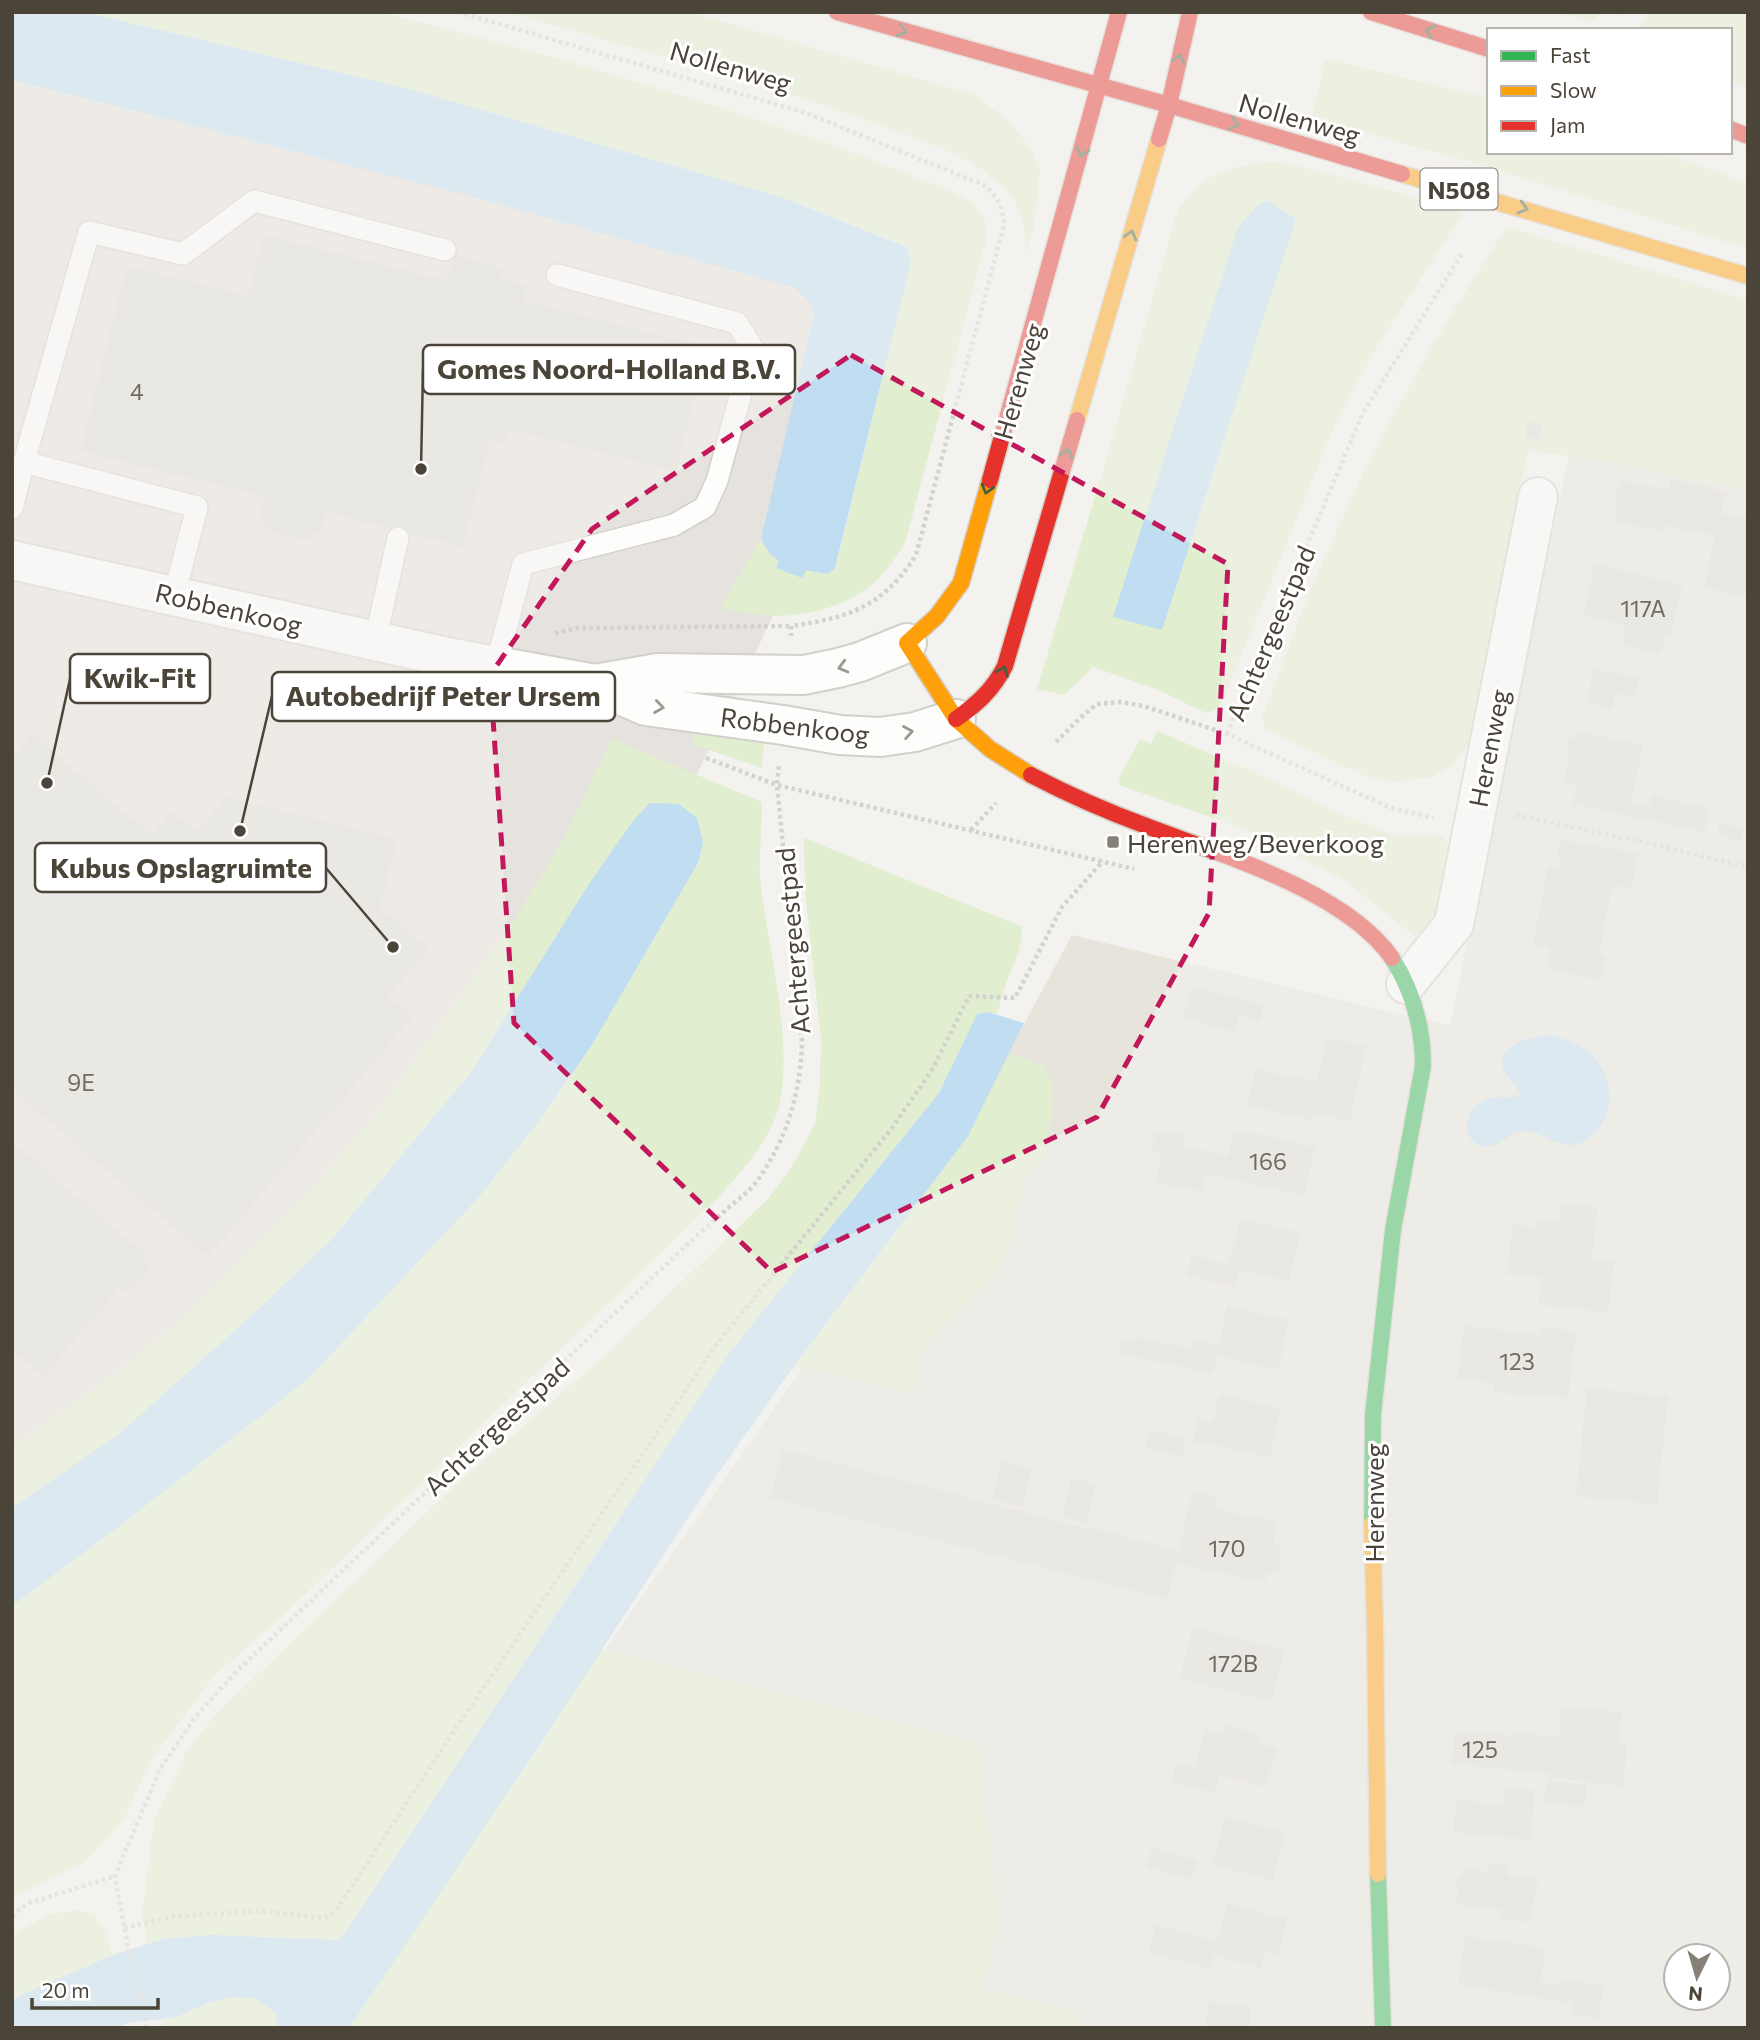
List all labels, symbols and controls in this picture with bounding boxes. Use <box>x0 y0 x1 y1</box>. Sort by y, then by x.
one-way arrow <box>896 22 908 37</box>
one-way arrow <box>1424 24 1436 39</box>
legend <box>1487 28 1732 154</box>
street label: Nollenweg <box>667 34 795 98</box>
text: Fast <box>1550 42 1591 67</box>
one-way arrow <box>1171 53 1186 65</box>
text: Slow <box>1550 77 1597 102</box>
street label: Nollenweg <box>1236 86 1364 150</box>
text: Jam <box>1550 112 1585 137</box>
one-way arrow <box>1228 116 1240 130</box>
one-way arrow <box>1075 146 1090 158</box>
road number: N508 <box>1420 168 1498 210</box>
one-way arrow <box>1517 200 1529 215</box>
one-way arrow <box>1123 229 1138 241</box>
street label: Herenweg <box>987 319 1049 443</box>
callout: Gomes Noord-Holland B.V. <box>423 345 795 394</box>
text: Gomes Noord-Holland B.V. <box>437 351 781 385</box>
house number: 4 <box>130 377 144 405</box>
one-way arrow <box>1059 447 1074 459</box>
one-way arrow <box>981 483 996 495</box>
street label: Achtergeestpad <box>1219 541 1321 725</box>
street label: Robbenkoog <box>152 576 306 640</box>
house number: 117A <box>1620 594 1666 622</box>
callout: Kwik-Fit <box>70 654 210 703</box>
one-way arrow <box>837 659 849 673</box>
text: Kwik-Fit <box>84 660 196 694</box>
one-way arrow <box>994 666 1008 678</box>
callout: Autobedrijf Peter Ursem <box>272 672 615 721</box>
text: Autobedrijf Peter Ursem <box>285 678 601 712</box>
street label: Herenweg <box>1461 686 1515 810</box>
one-way arrow <box>653 700 665 715</box>
street label: Robbenkoog <box>719 700 871 750</box>
one-way arrow <box>902 725 914 740</box>
place label: Herenweg/Beverkoog <box>1127 827 1384 858</box>
marker: Herenweg/Beverkoog <box>1105 834 1121 850</box>
callout: Kubus Opslagruimte <box>35 843 326 892</box>
street label: Achtergeestpad <box>768 846 816 1036</box>
text: Kubus Opslagruimte <box>50 850 312 884</box>
house number: 9E <box>67 1068 95 1096</box>
house number: 166 <box>1249 1147 1287 1175</box>
house number: 123 <box>1499 1347 1535 1375</box>
street label: Achtergeestpad <box>417 1351 575 1501</box>
street label: Herenweg <box>1358 1443 1389 1563</box>
house number: 170 <box>1209 1534 1245 1562</box>
house number: 172B <box>1208 1649 1258 1677</box>
house number: 125 <box>1462 1735 1498 1763</box>
north arrow <box>1662 1942 1732 2012</box>
scale bar <box>32 1966 158 2010</box>
text: 20 m <box>42 1977 90 2002</box>
text: N <box>1687 1982 1704 2007</box>

